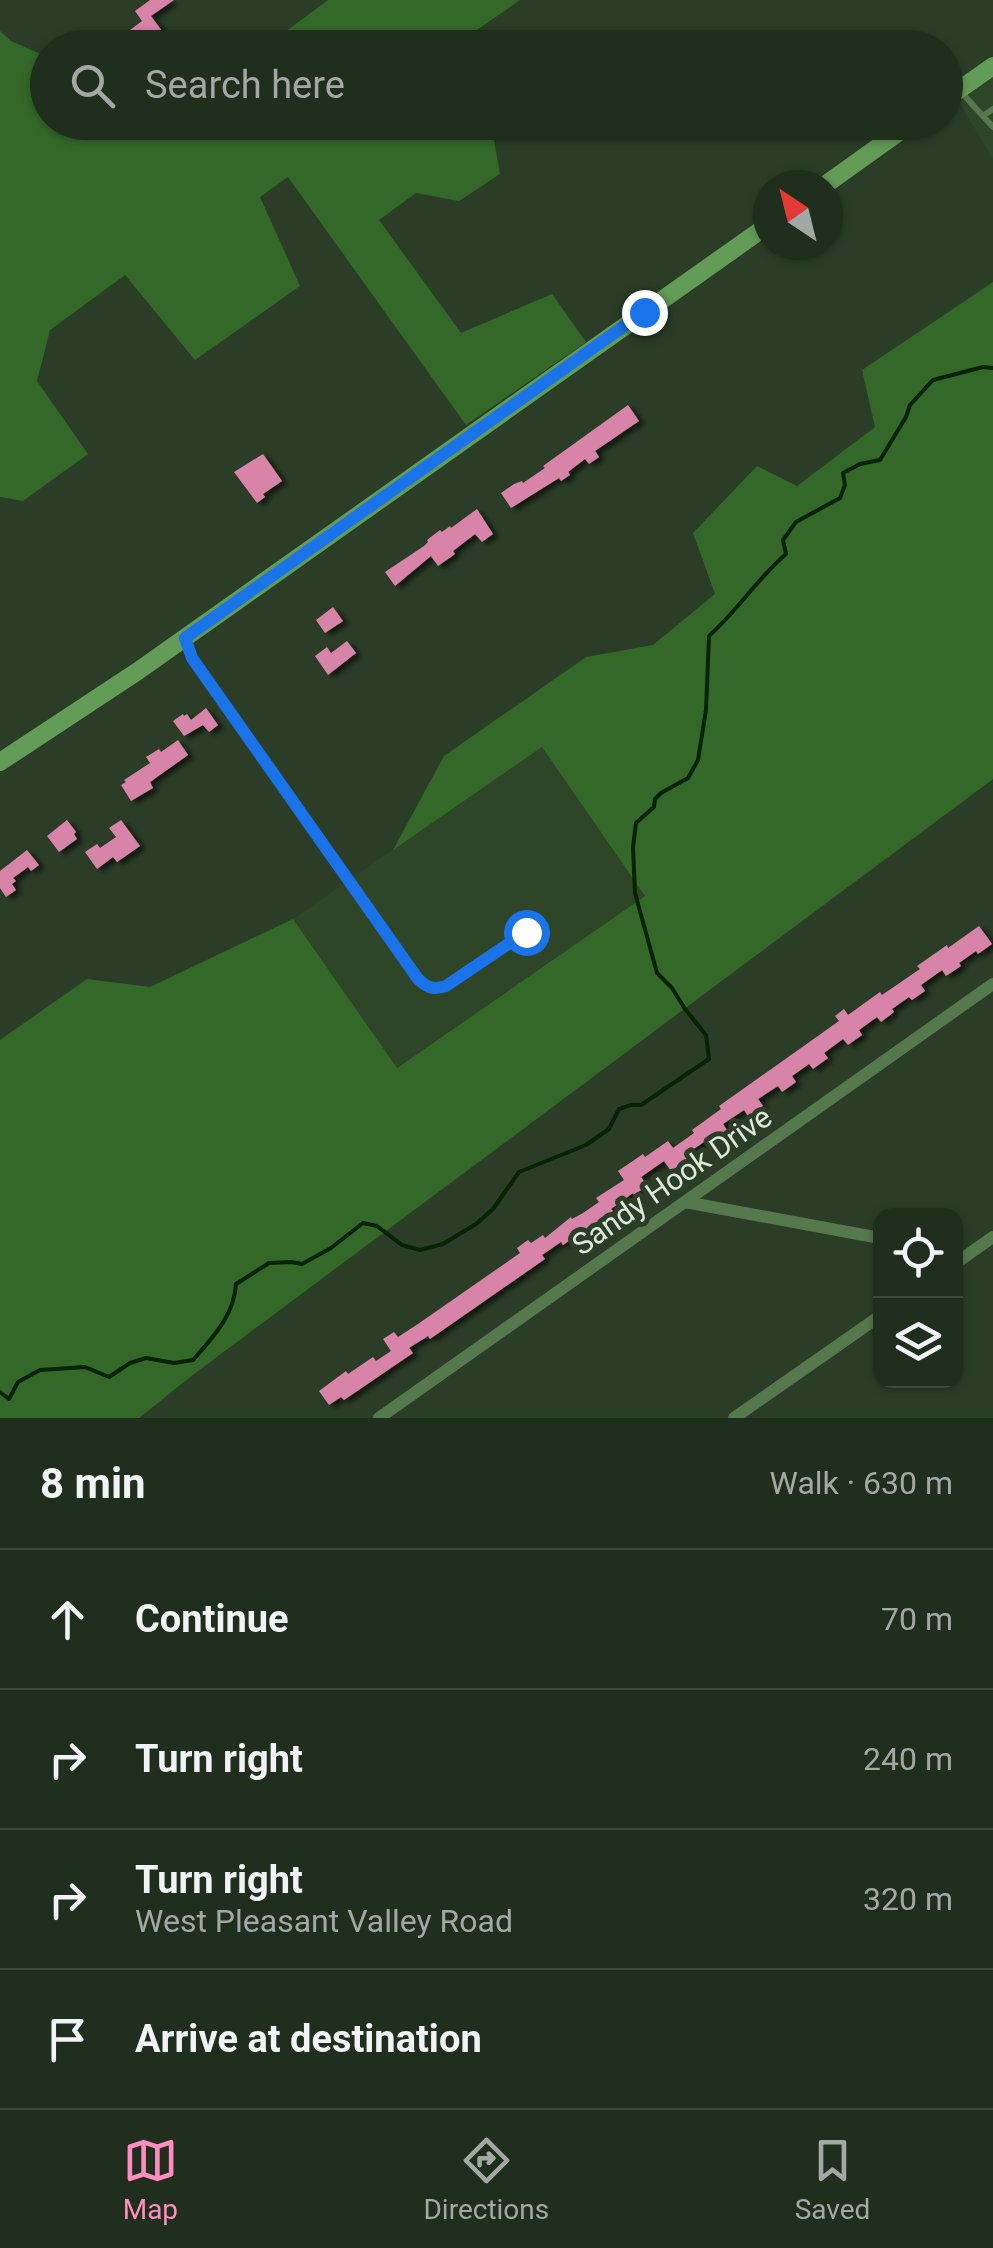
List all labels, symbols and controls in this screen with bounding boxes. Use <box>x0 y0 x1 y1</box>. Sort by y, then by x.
search box <box>30 30 963 140</box>
icon: search <box>65 58 120 113</box>
text: Search here <box>145 63 345 107</box>
north arrow <box>753 170 843 260</box>
route end <box>622 290 668 336</box>
route start <box>504 910 550 956</box>
street label: Sandy Hook Drive <box>565 1099 778 1262</box>
map controls <box>873 1208 963 1388</box>
button: locate <box>873 1208 963 1298</box>
button: layers <box>873 1298 963 1388</box>
text: 8 min <box>40 1459 146 1508</box>
text: Walk · 630 m <box>770 1464 953 1502</box>
icon: ahead <box>40 1592 95 1647</box>
text: Continue <box>135 1597 289 1641</box>
text: 70 m <box>881 1600 953 1638</box>
icon: right <box>40 1732 95 1787</box>
text: Turn right <box>135 1737 303 1781</box>
text: 240 m <box>863 1740 953 1778</box>
text: Turn right <box>135 1858 303 1902</box>
icon: right <box>40 1872 95 1927</box>
text: 320 m <box>863 1880 953 1918</box>
text: West Pleasant Valley Road <box>135 1902 513 1940</box>
icon: arrive <box>40 2012 95 2067</box>
text: Arrive at destination <box>135 2017 482 2061</box>
tab: Map <box>123 2133 178 2226</box>
tab: Directions <box>423 2133 549 2226</box>
tab: Saved <box>795 2133 870 2226</box>

